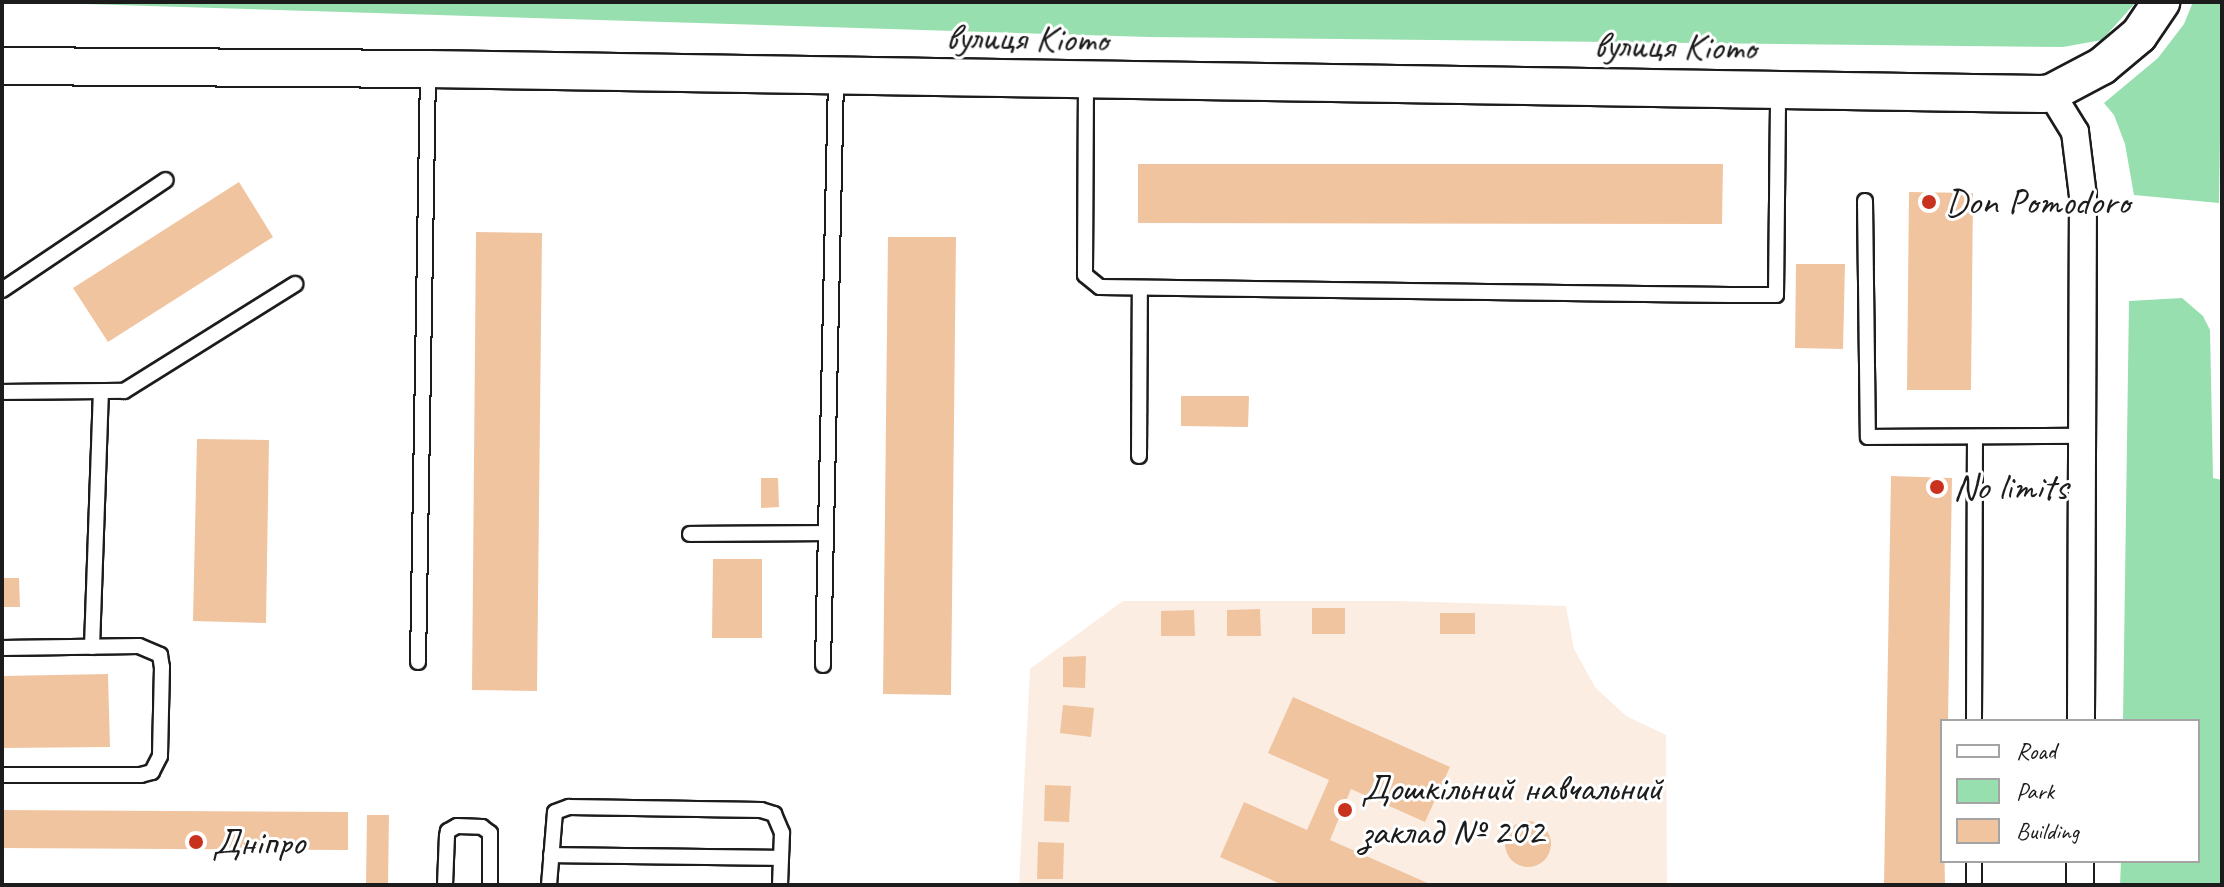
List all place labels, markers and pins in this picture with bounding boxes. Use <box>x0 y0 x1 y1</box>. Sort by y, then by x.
place label: Don Pomodoro <box>1945 179 2127 225</box>
marker: Don Pomodoro <box>1920 193 1938 211</box>
place label: No limits <box>1953 464 2068 510</box>
marker: No limits <box>1928 478 1946 496</box>
place label: Дошкільний навчальний заклад № 202 <box>1361 765 1662 854</box>
marker: Дошкільний навчальний заклад № 202 <box>1336 801 1354 819</box>
place label: Дніпро <box>212 819 305 865</box>
marker: Дніпро <box>187 833 205 851</box>

